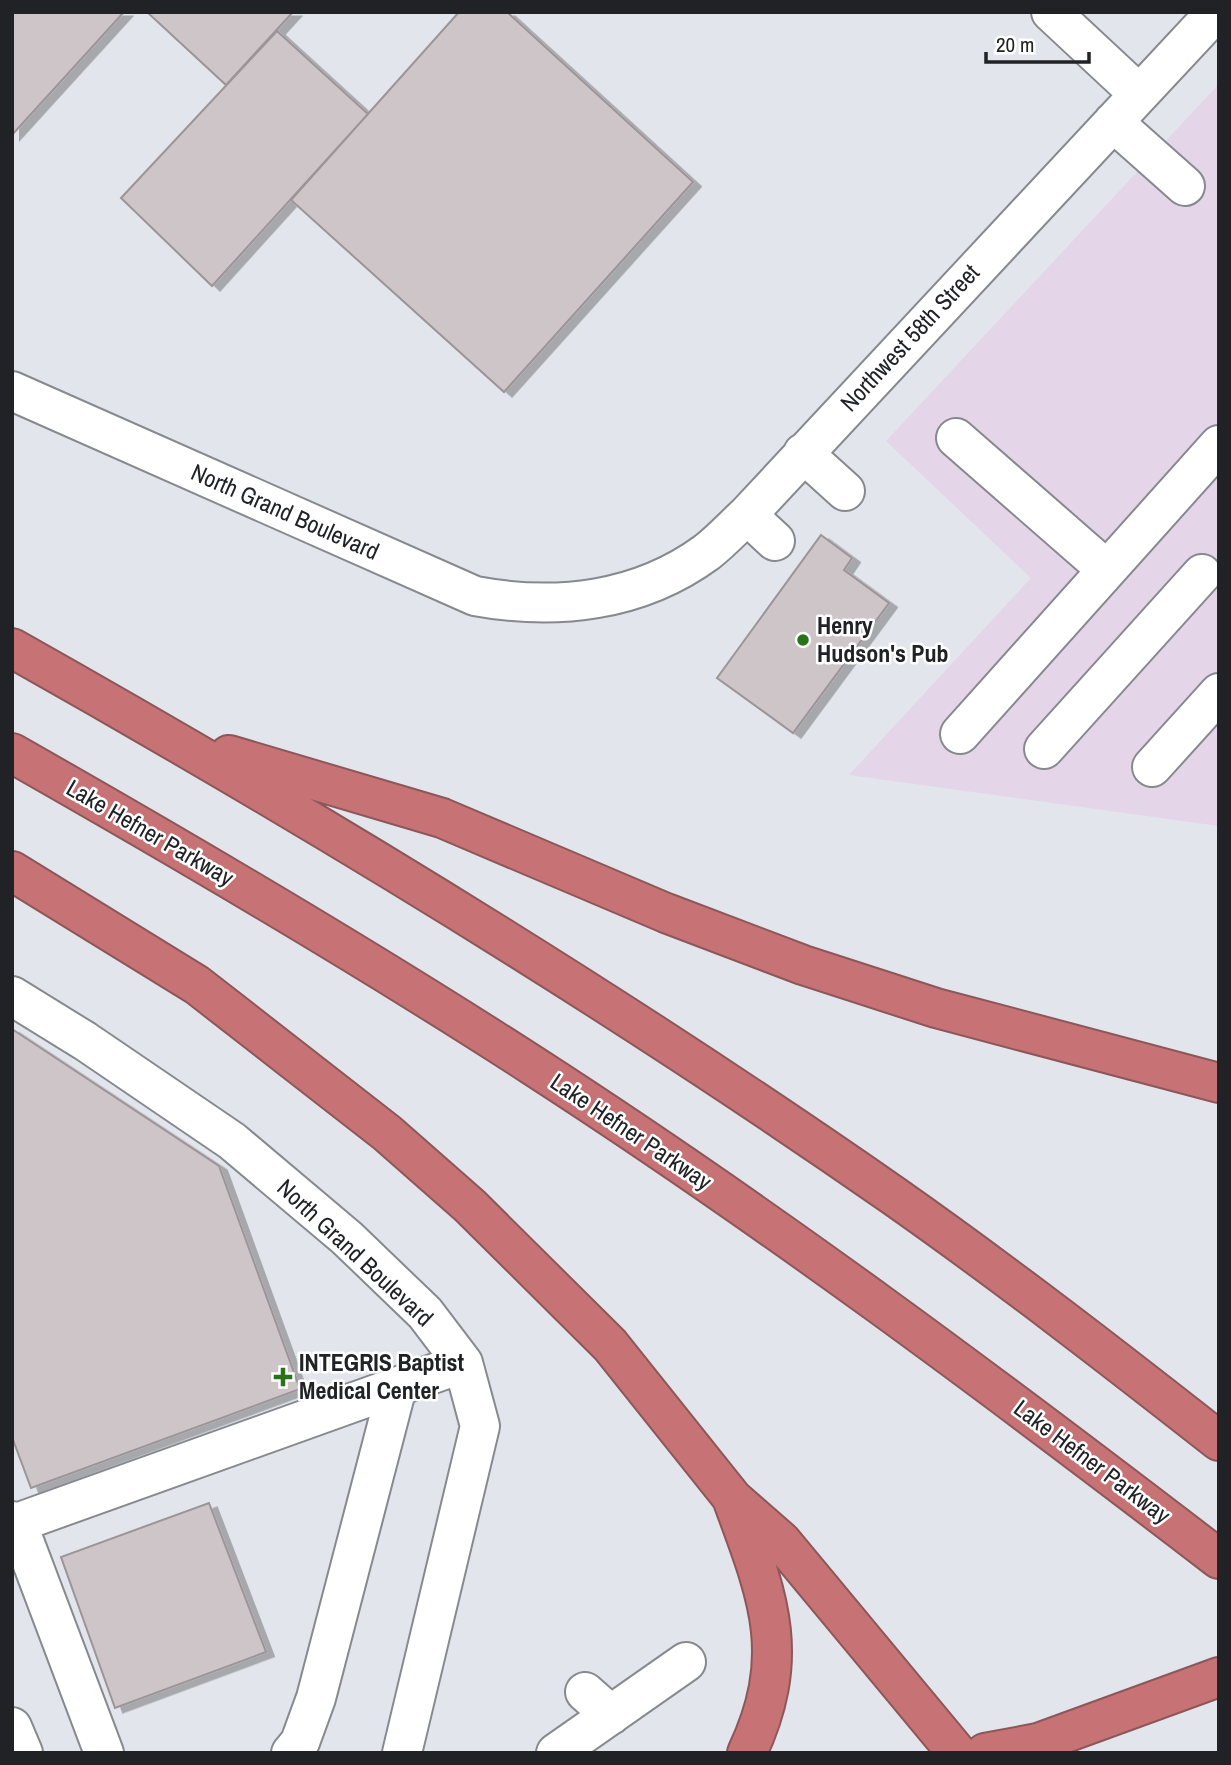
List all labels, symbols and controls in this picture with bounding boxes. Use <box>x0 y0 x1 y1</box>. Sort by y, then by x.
scale bar <box>986 21 1089 65</box>
text: 20 m <box>996 30 1034 59</box>
street label: Northwest 58th Street <box>833 256 986 418</box>
street label: North Grand Boulevard <box>186 455 384 567</box>
place label: Henry Hudson's Pub <box>817 609 949 669</box>
marker: Henry Hudson's Pub <box>795 632 811 648</box>
street label: Lake Hefner Parkway <box>61 771 240 893</box>
street label: Lake Hefner Parkway <box>545 1065 719 1197</box>
street label: North Grand Boulevard <box>271 1172 441 1333</box>
place label: INTEGRIS Baptist Medical Center <box>299 1346 465 1406</box>
marker: INTEGRIS Baptist Medical Center <box>273 1367 293 1387</box>
street label: Lake Hefner Parkway <box>1008 1392 1177 1531</box>

